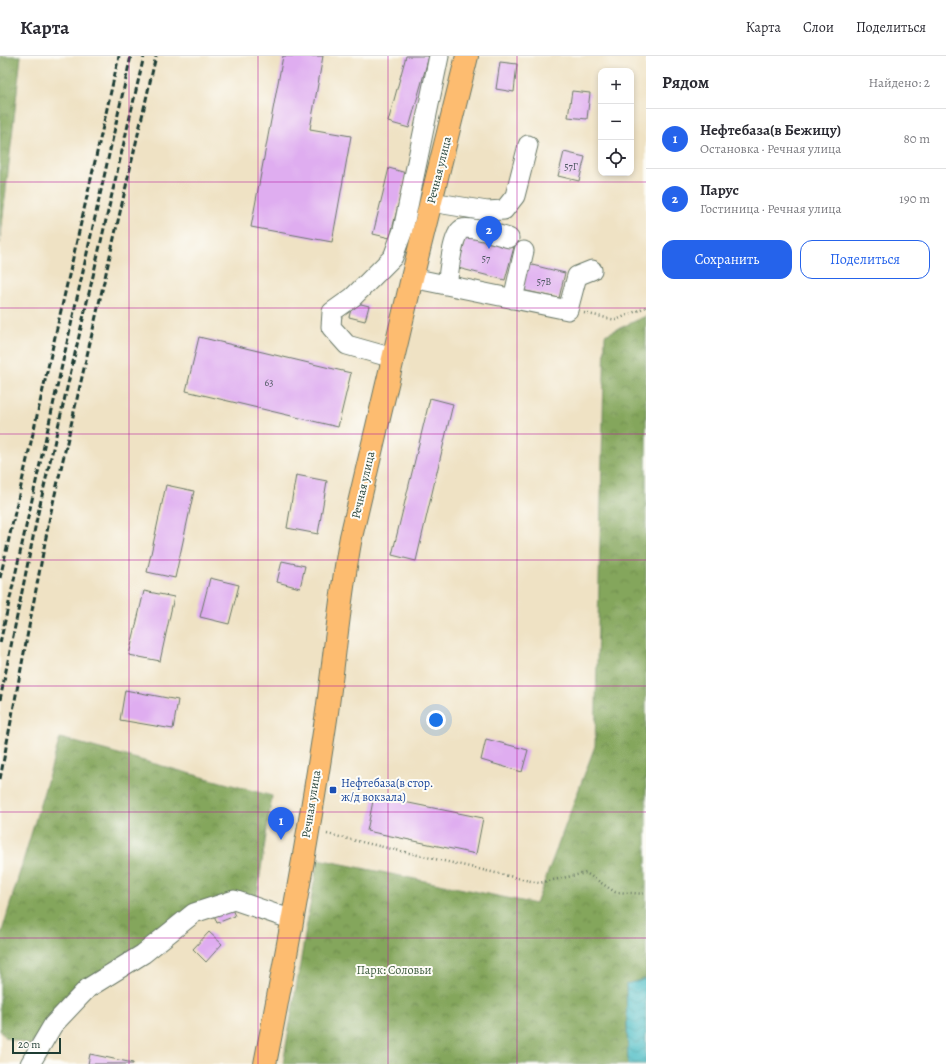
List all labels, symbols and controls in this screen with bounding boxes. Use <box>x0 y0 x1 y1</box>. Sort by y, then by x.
text: Карта <box>20 15 69 41</box>
text: Карта <box>746 18 781 37</box>
text: Слои <box>803 18 834 37</box>
text: Поделиться <box>856 18 926 37</box>
map controls <box>598 68 634 176</box>
button: + <box>598 68 634 104</box>
text: Рядом <box>662 71 709 94</box>
text: Найдено: 2 <box>869 74 930 91</box>
button: − <box>598 104 634 140</box>
text: Нефтебаза(в Бежицу) <box>700 120 841 140</box>
text: 1 <box>673 130 677 147</box>
text: 80 m <box>903 130 930 147</box>
street label: Речная улица <box>423 134 455 205</box>
button: locate <box>598 140 634 176</box>
text: Остановка · Речная улица <box>700 140 841 157</box>
house number: 57Г <box>564 160 578 173</box>
text: Парус <box>700 180 739 200</box>
text: 2 <box>672 190 678 207</box>
text: 190 m <box>899 190 930 207</box>
text: Гостиница · Речная улица <box>700 200 842 217</box>
pin: 2 <box>476 216 502 249</box>
button: Сохранить <box>662 240 792 279</box>
button: Поделиться <box>800 240 930 279</box>
house number: 57 <box>482 252 491 265</box>
house number: 57В <box>537 275 551 288</box>
house number: 63 <box>265 376 273 389</box>
street label: Речная улица <box>347 449 379 520</box>
your location <box>426 710 446 730</box>
street label: Речная улица <box>298 768 324 839</box>
place label: Нефтебаза(в стор. ж/д вокзала) <box>341 775 433 805</box>
marker: Нефтебаза(в стор. ж/д вокзала) <box>328 785 338 795</box>
pin: 1 <box>268 807 294 840</box>
park label: Парк: Соловьи <box>357 962 431 978</box>
scale bar <box>12 1036 61 1055</box>
text: 20 m <box>18 1037 40 1052</box>

